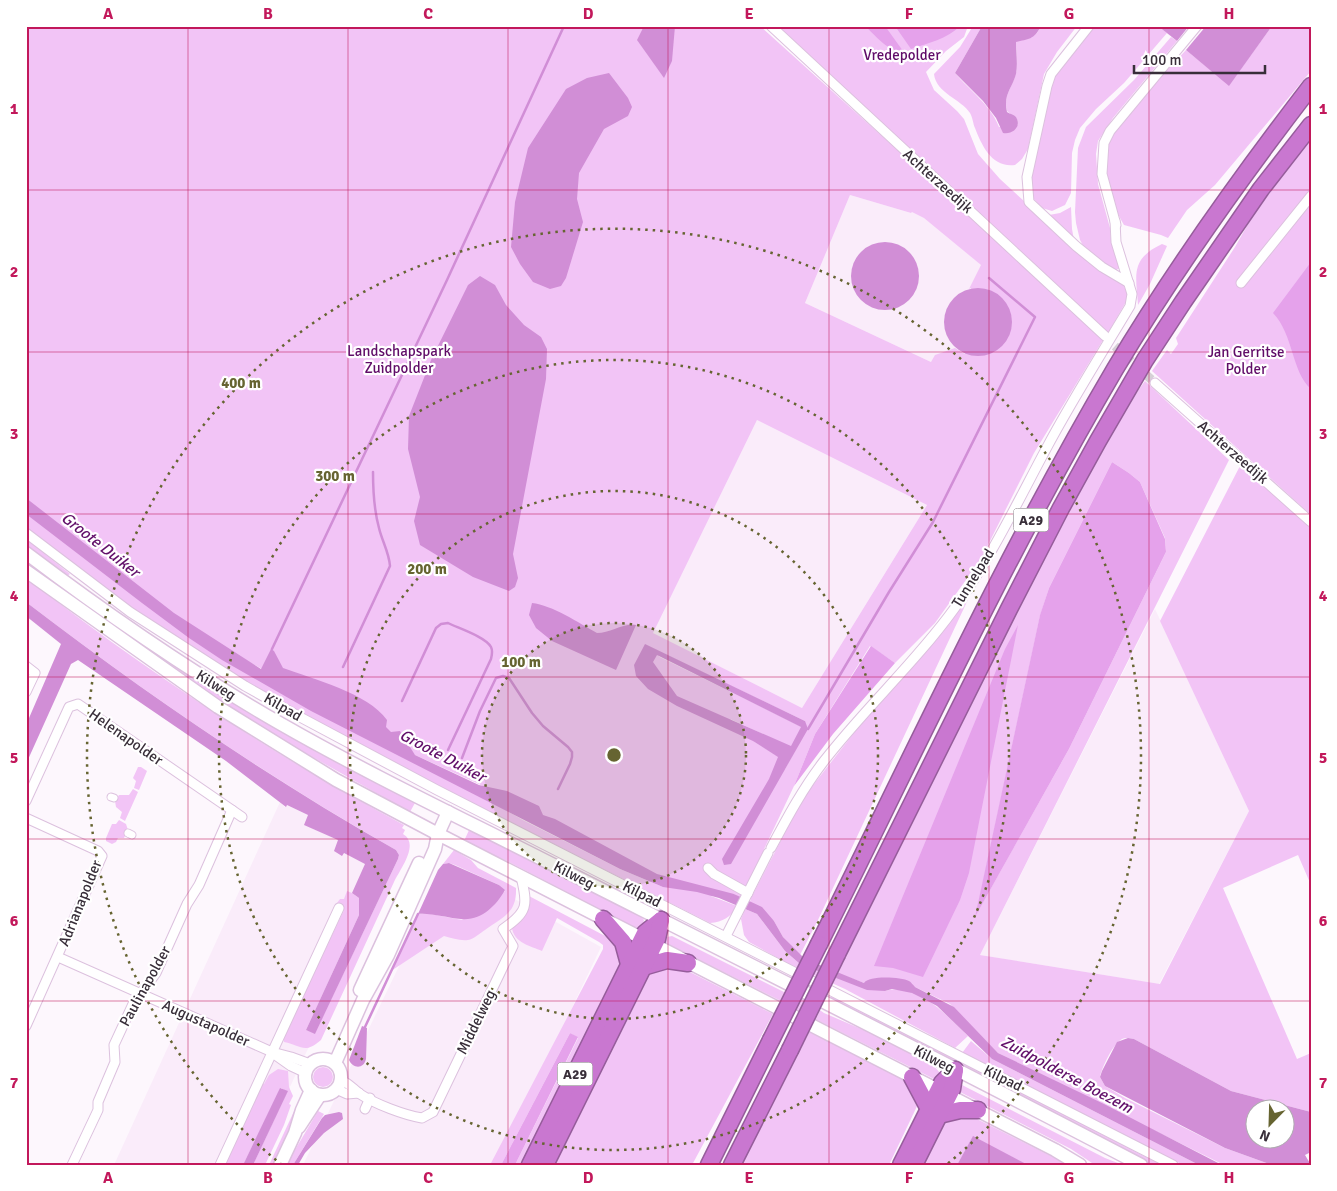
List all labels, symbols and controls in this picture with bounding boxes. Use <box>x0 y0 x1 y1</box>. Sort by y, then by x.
text: A <box>103 4 114 24</box>
text: B <box>263 4 273 24</box>
text: C <box>423 4 433 24</box>
text: D <box>583 4 594 24</box>
text: E <box>744 4 754 24</box>
text: F <box>905 4 914 24</box>
text: G <box>1064 4 1074 24</box>
text: H <box>1224 4 1234 24</box>
scale bar <box>1134 42 1266 74</box>
park label: Vredepolder <box>863 46 941 64</box>
text: 100 m <box>1142 51 1182 69</box>
text: 1 <box>10 99 19 119</box>
text: 1 <box>1319 99 1328 119</box>
street label: Achterzeedijk <box>899 145 977 217</box>
text: 2 <box>10 262 18 282</box>
text: 2 <box>1319 262 1327 282</box>
park label: Landschapspark Zuidpolder <box>347 342 451 377</box>
park label: Jan Gerritse Polder <box>1207 343 1285 378</box>
text: 400 m <box>221 374 261 392</box>
street label: Achterzeedijk <box>1194 416 1272 488</box>
text: 3 <box>10 424 18 444</box>
text: 3 <box>1319 424 1327 444</box>
text: 300 m <box>315 467 355 485</box>
water label: Groote Duiker <box>57 508 145 583</box>
road number: A29 <box>1014 508 1048 532</box>
street label: Tunnelpad <box>948 545 998 611</box>
text: 200 m <box>407 560 447 578</box>
text: 4 <box>10 586 19 606</box>
text: 4 <box>1319 586 1328 606</box>
text: 100 m <box>501 653 541 671</box>
street label: Kilweg <box>193 666 239 704</box>
street label: Kilpad <box>261 689 305 725</box>
street label: Helenapolder <box>86 705 167 769</box>
water label: Groote Duiker <box>396 725 491 788</box>
centre of rings <box>605 746 623 764</box>
text: 5 <box>10 748 18 768</box>
text: 5 <box>1319 748 1327 768</box>
street label: Adrianapolder <box>55 857 106 949</box>
street label: Kilweg <box>551 857 597 893</box>
street label: Kilpad <box>620 877 664 911</box>
text: 6 <box>10 911 19 931</box>
text: 6 <box>1319 911 1328 931</box>
street label: Paulinapolder <box>116 942 175 1029</box>
street label: Middelweg <box>453 987 499 1057</box>
street label: Augustapolder <box>159 996 253 1050</box>
water label: Zuidpolderse Boezem <box>997 1032 1137 1119</box>
street label: Kilweg <box>911 1041 957 1077</box>
street label: Kilpad <box>981 1061 1025 1095</box>
road number: A29 <box>558 1062 592 1086</box>
text: 7 <box>10 1073 19 1093</box>
text: 7 <box>1319 1073 1328 1093</box>
north arrow <box>1244 1098 1294 1148</box>
text: N <box>1257 1126 1273 1145</box>
text: A <box>103 1168 114 1188</box>
text: B <box>263 1168 273 1188</box>
text: C <box>423 1168 433 1188</box>
text: D <box>583 1168 594 1188</box>
text: E <box>744 1168 754 1188</box>
text: F <box>905 1168 914 1188</box>
text: G <box>1064 1168 1074 1188</box>
text: H <box>1224 1168 1234 1188</box>

